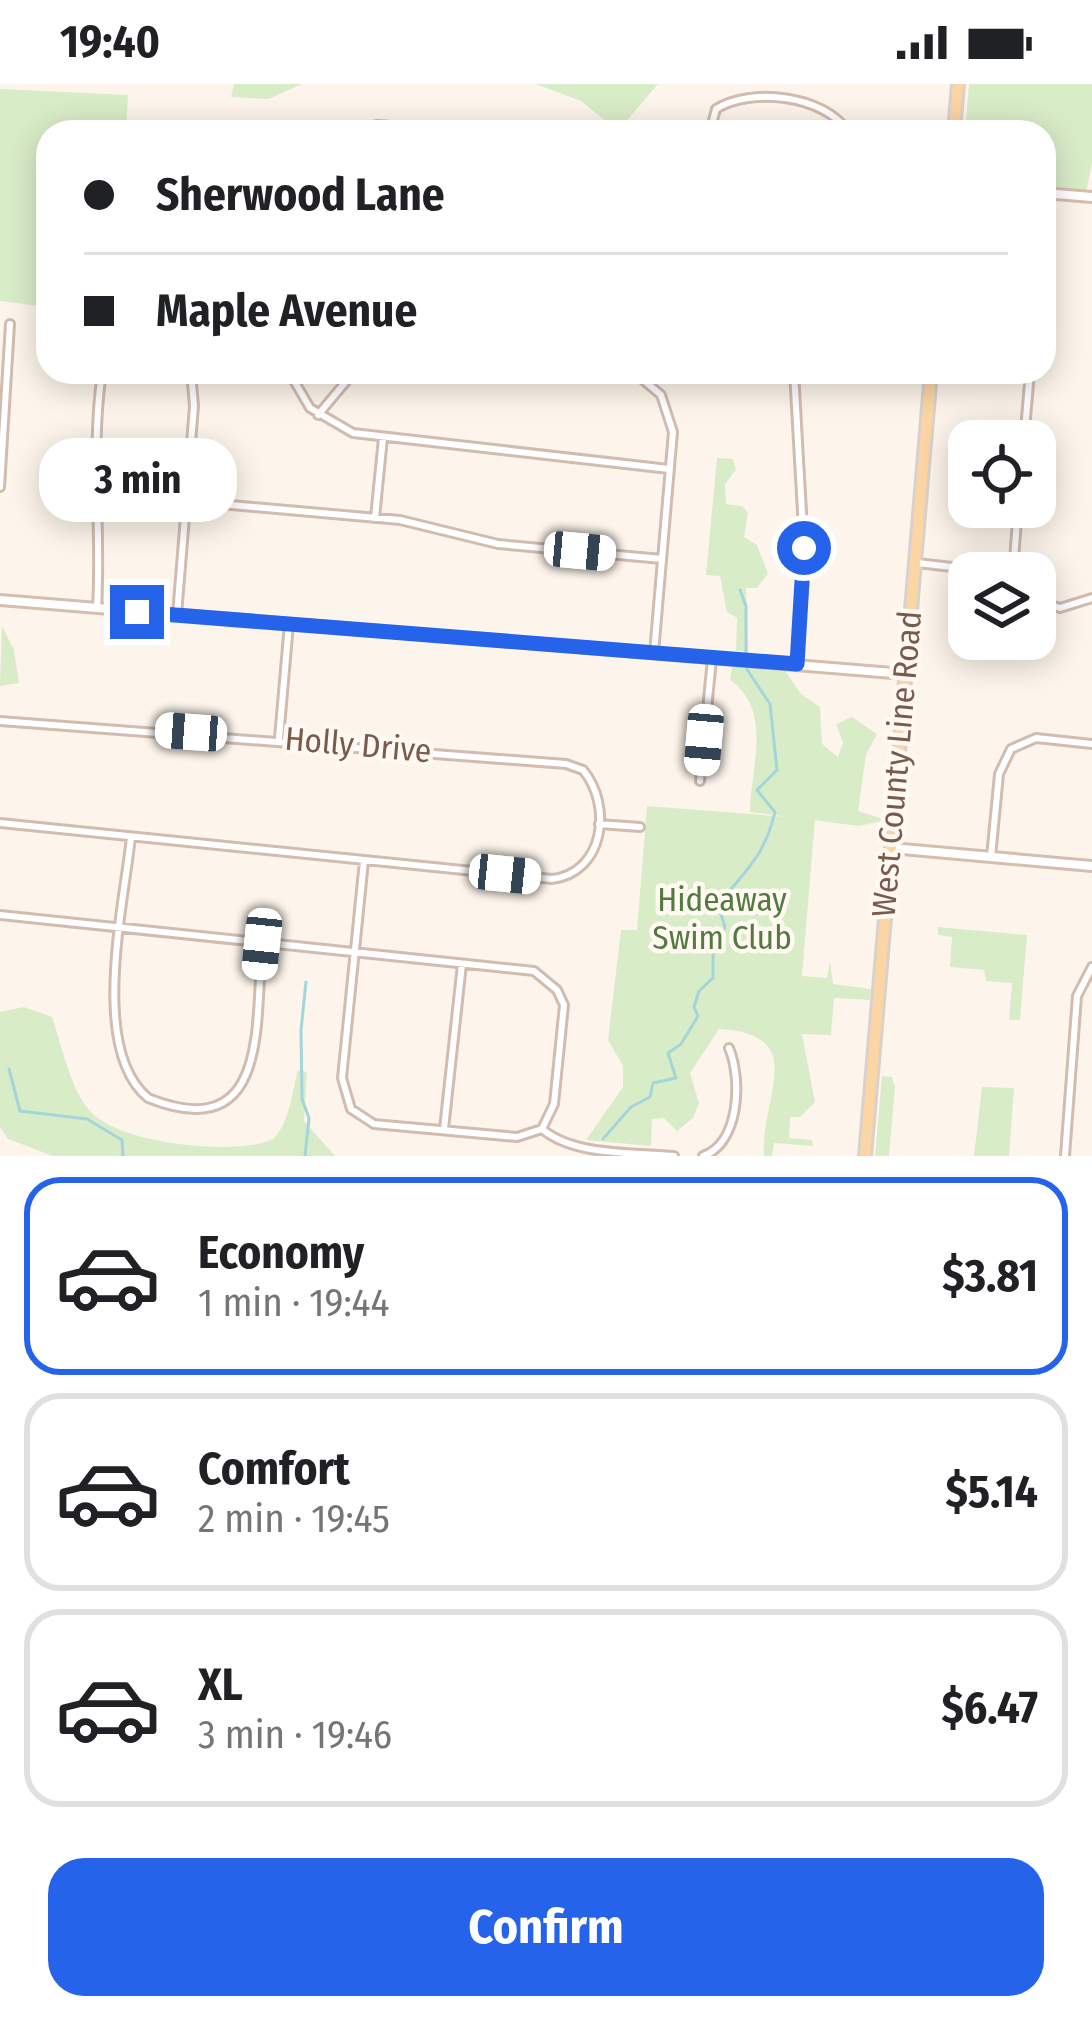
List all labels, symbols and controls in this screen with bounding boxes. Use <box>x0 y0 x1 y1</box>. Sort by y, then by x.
text: 19:40 <box>60 15 160 69</box>
text: Sherwood Lane <box>156 168 445 222</box>
text: Maple Avenue <box>156 284 417 338</box>
map controls <box>948 420 1056 660</box>
button: locate <box>948 420 1056 528</box>
callout: 3 min <box>38 438 236 522</box>
text: 3 min <box>95 457 181 503</box>
route start <box>777 521 831 575</box>
car <box>543 530 617 572</box>
button: layers <box>948 552 1056 660</box>
route end <box>110 585 164 639</box>
street label: West County Line Road <box>864 609 930 919</box>
car <box>683 703 725 777</box>
car <box>154 712 228 752</box>
street label: Holly Drive <box>283 719 433 771</box>
car <box>467 852 543 896</box>
park label: Hideaway Swim Club <box>652 880 792 958</box>
car <box>240 906 284 982</box>
icon: car <box>54 1222 162 1330</box>
text: Economy <box>198 1226 364 1280</box>
text: $3.81 <box>942 1249 1038 1303</box>
text: 1 min · 19:44 <box>198 1280 389 1326</box>
icon: car <box>54 1438 162 1546</box>
text: Comfort <box>198 1442 350 1496</box>
text: $5.14 <box>946 1465 1038 1519</box>
text: 2 min · 19:45 <box>198 1496 390 1542</box>
icon: car <box>54 1654 162 1762</box>
text: XL <box>198 1658 243 1712</box>
text: $6.47 <box>941 1681 1038 1735</box>
text: 3 min · 19:46 <box>198 1712 392 1758</box>
button: Confirm <box>48 1858 1044 1996</box>

